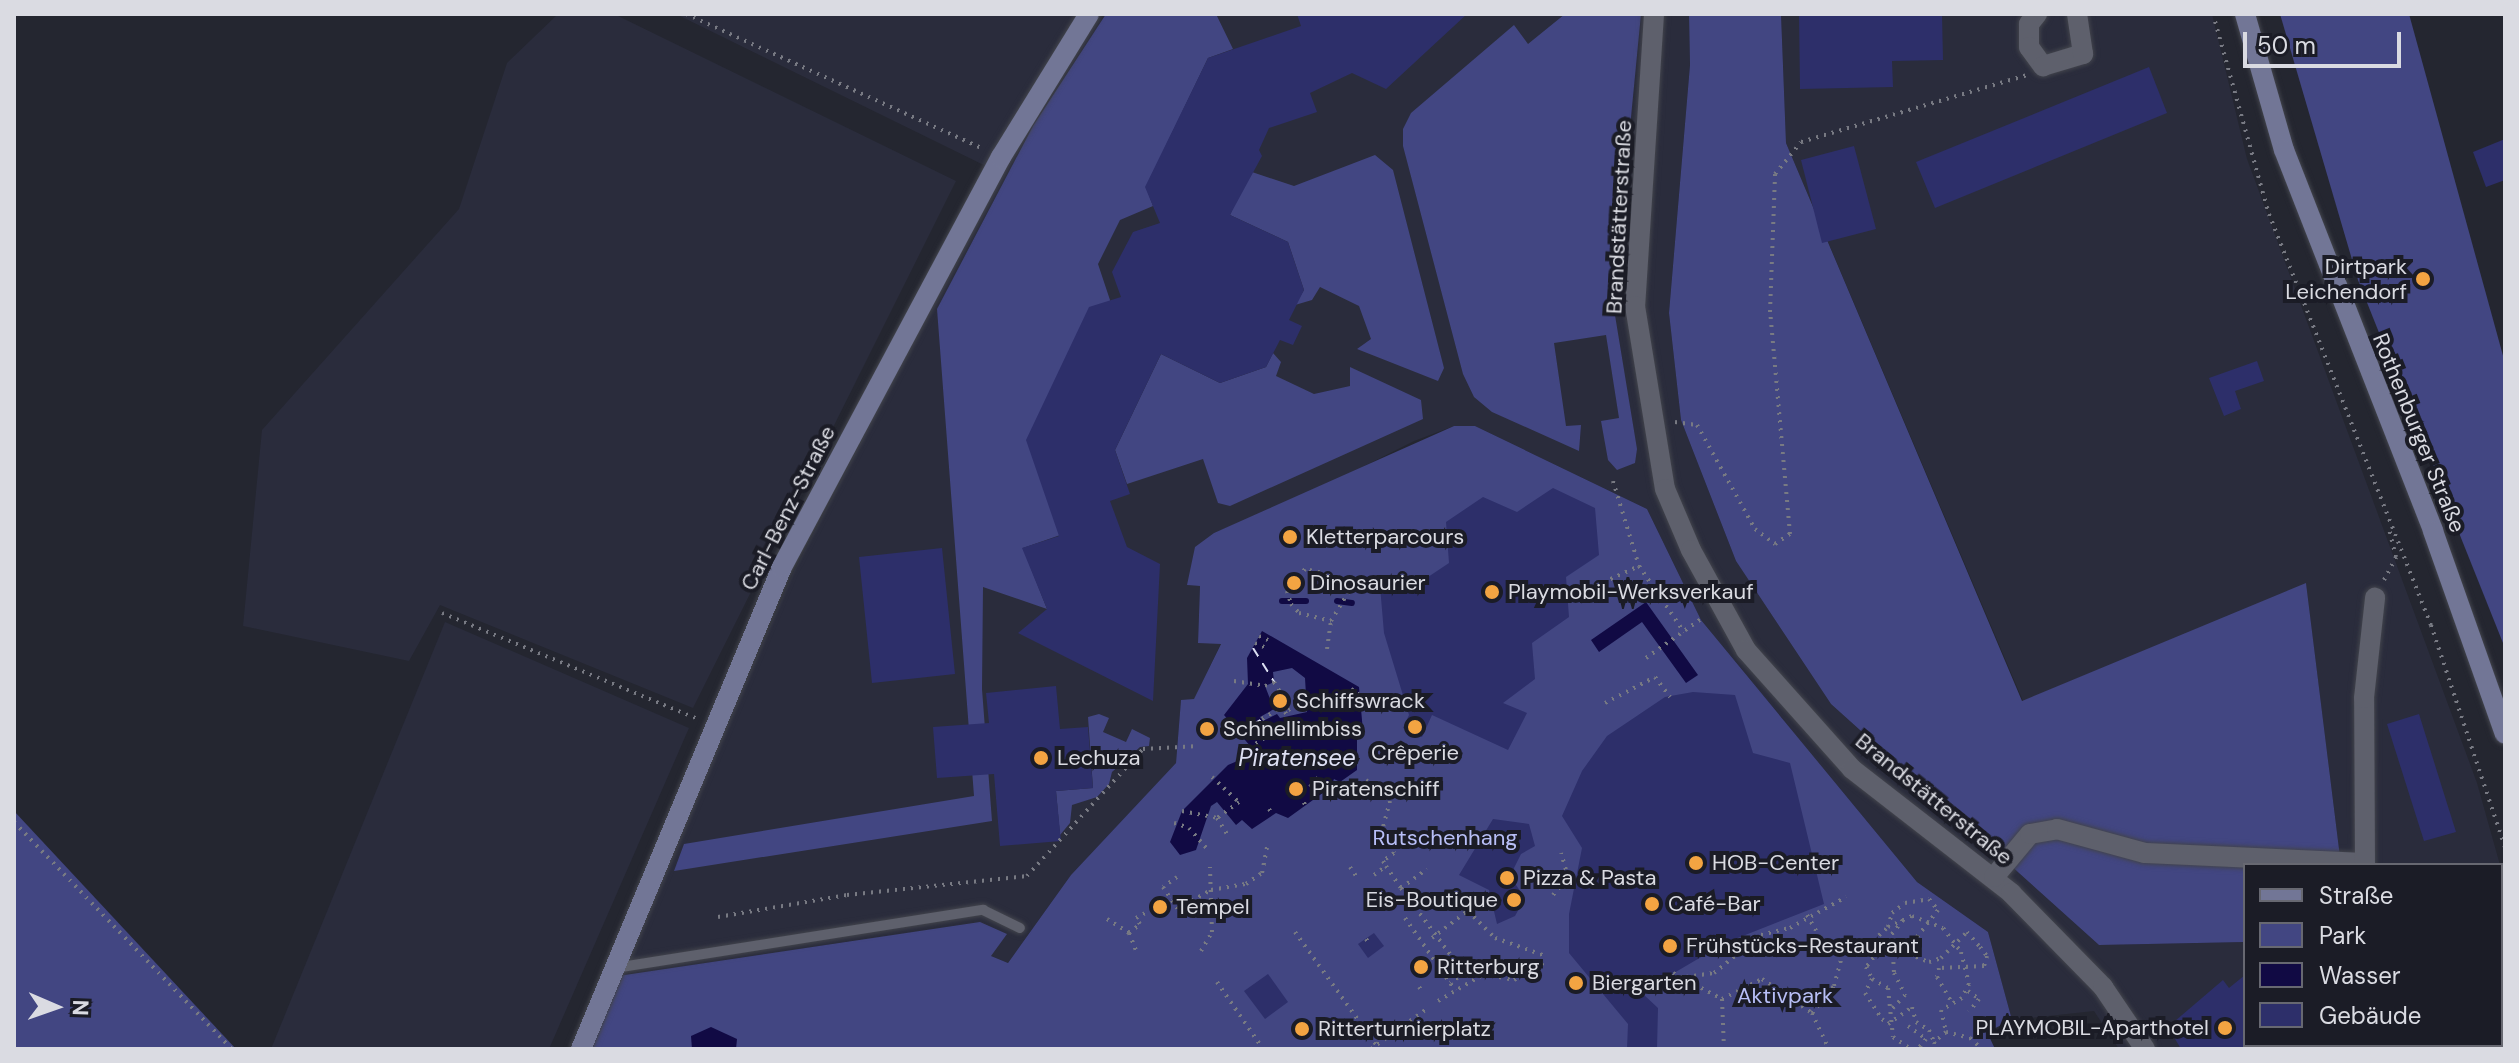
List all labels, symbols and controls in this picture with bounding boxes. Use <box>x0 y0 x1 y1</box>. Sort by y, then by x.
scale bar <box>2247 16 2405 66</box>
text: 50 m <box>2257 30 2316 61</box>
street label: Brandstätterstraße <box>1601 119 1637 315</box>
place label: Dirtpark Leichendorf <box>2285 253 2407 304</box>
marker: Dirtpark Leichendorf <box>2414 270 2432 288</box>
street label: Rothenburger Straße <box>2367 330 2471 536</box>
street label: Carl-Benz-Straße <box>735 421 841 595</box>
place label: Kletterparcours <box>1306 524 1464 550</box>
marker: Kletterparcours <box>1281 528 1299 546</box>
place label: Dinosaurier <box>1310 570 1426 596</box>
marker: Dinosaurier <box>1285 574 1303 592</box>
place label: Playmobil-Werksverkauf <box>1508 579 1754 605</box>
marker: Playmobil-Werksverkauf <box>1483 583 1501 601</box>
place label: Schiffswrack <box>1296 688 1425 714</box>
marker: Schiffswrack <box>1271 692 1289 710</box>
place label: Schnellimbiss <box>1223 716 1362 742</box>
marker: Crêperie <box>1406 718 1424 736</box>
marker: Schnellimbiss <box>1198 720 1216 738</box>
street label: Brandstätterstraße <box>1850 728 2018 870</box>
place label: Crêperie <box>1371 740 1459 766</box>
water label: Piratensee <box>1238 744 1356 772</box>
place label: Lechuza <box>1057 745 1141 771</box>
marker: Lechuza <box>1032 749 1050 767</box>
place label: Piratenschiff <box>1312 776 1440 802</box>
marker: Piratenschiff <box>1287 780 1305 798</box>
park label: Rutschenhang <box>1372 825 1518 851</box>
place label: HOB-Center <box>1712 850 1839 876</box>
marker: HOB-Center <box>1687 854 1705 872</box>
legend <box>2243 863 2503 1047</box>
place label: Pizza & Pasta <box>1523 865 1656 891</box>
marker: Pizza & Pasta <box>1498 869 1516 887</box>
text: Straße <box>2319 880 2393 911</box>
place label: Eis-Boutique <box>1366 887 1498 913</box>
marker: Eis-Boutique <box>1505 891 1523 909</box>
place label: Café-Bar <box>1668 891 1761 917</box>
place label: Tempel <box>1176 894 1250 920</box>
marker: Café-Bar <box>1643 895 1661 913</box>
marker: Tempel <box>1151 898 1169 916</box>
text: Park <box>2319 920 2366 951</box>
place label: Frühstücks-Restaurant <box>1686 933 1919 959</box>
marker: Frühstücks-Restaurant <box>1661 937 1679 955</box>
place label: Ritterburg <box>1437 954 1539 980</box>
marker: Ritterburg <box>1412 958 1430 976</box>
text: Wasser <box>2319 960 2401 991</box>
north arrow <box>16 967 96 1047</box>
place label: Biergarten <box>1592 970 1697 996</box>
marker: Biergarten <box>1567 974 1585 992</box>
park label: Aktivpark <box>1737 983 1833 1009</box>
text: N <box>66 999 95 1016</box>
text: Gebäude <box>2319 1000 2421 1031</box>
place label: PLAYMOBIL-Aparthotel <box>1976 1015 2209 1041</box>
place label: Ritterturnierplatz <box>1318 1016 1491 1042</box>
marker: PLAYMOBIL-Aparthotel <box>2216 1019 2234 1037</box>
marker: Ritterturnierplatz <box>1293 1020 1311 1038</box>

